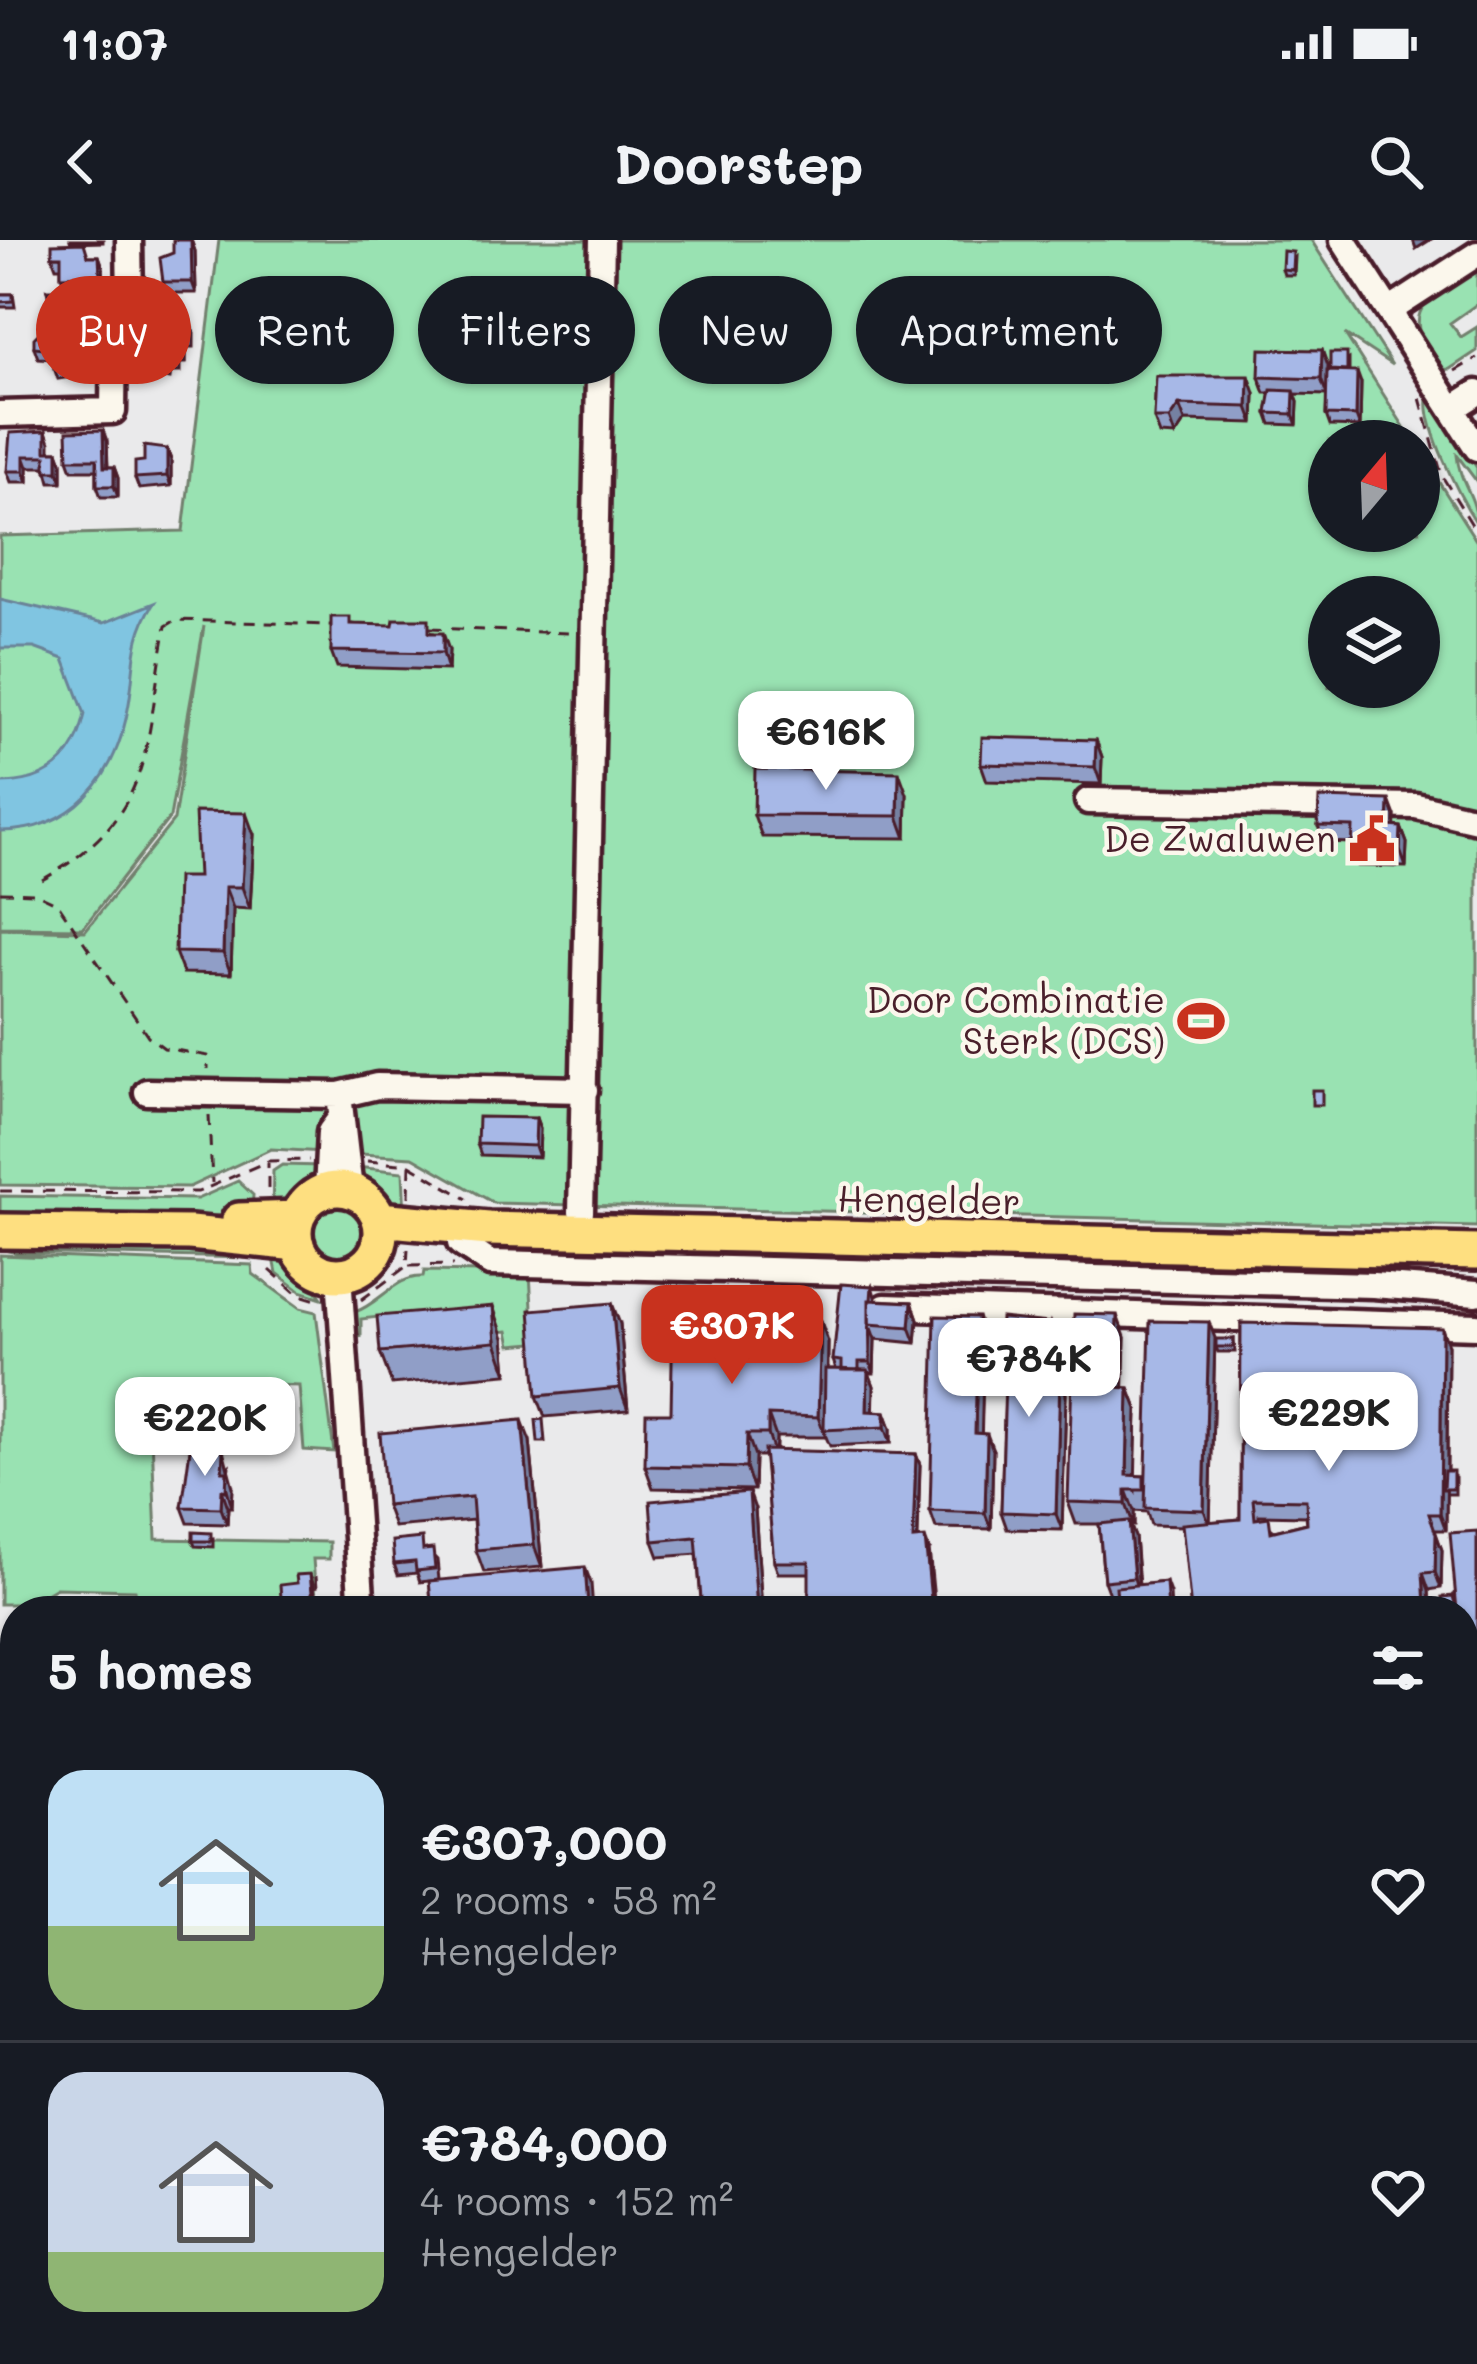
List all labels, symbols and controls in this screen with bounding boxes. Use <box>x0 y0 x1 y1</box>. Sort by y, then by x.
text: 11:07 <box>60 13 168 71</box>
text: Doorstep <box>614 127 863 198</box>
icon: back <box>48 129 114 195</box>
icon: search <box>1363 129 1429 195</box>
chip: Buy <box>36 276 191 384</box>
chip: Rent <box>215 276 394 384</box>
chip: Filters <box>418 276 635 384</box>
chip: New <box>659 276 832 384</box>
chip: Apartment <box>856 276 1162 384</box>
north arrow <box>1308 420 1440 552</box>
map controls <box>1308 420 1440 708</box>
button: layers <box>1308 576 1440 708</box>
pin: €616K <box>742 691 910 793</box>
text: €616K <box>765 704 887 755</box>
place label: De Zwaluwen <box>1104 814 1336 861</box>
public building icon: De Zwaluwen <box>1347 814 1397 864</box>
place label: Door Combinatie Sterk (DCS) <box>867 975 1165 1063</box>
sports icon: Door Combinatie Sterk (DCS) <box>1176 996 1226 1046</box>
street label: Hengelder <box>837 1173 1021 1224</box>
pin: €307K <box>648 1285 816 1387</box>
text: €307K <box>668 1298 796 1349</box>
pin: €784K <box>945 1318 1113 1420</box>
text: €784K <box>965 1331 1093 1382</box>
pin: €229K <box>1245 1372 1413 1474</box>
pin: €220K <box>121 1377 289 1479</box>
text: €229K <box>1267 1385 1391 1436</box>
text: €220K <box>142 1390 268 1441</box>
text: 5 homes <box>48 1635 253 1702</box>
icon: filters <box>1365 1635 1431 1701</box>
text: €307,000 <box>420 1806 667 1873</box>
icon: home <box>144 1818 288 1962</box>
icon: heart <box>1365 1857 1431 1923</box>
text: 2 rooms · 58 m² <box>420 1873 717 1924</box>
text: Hengelder <box>420 1924 619 1975</box>
text: €784,000 <box>420 2107 668 2174</box>
icon: home <box>144 2120 288 2264</box>
icon: heart <box>1365 2159 1431 2225</box>
text: 4 rooms · 152 m² <box>420 2174 733 2225</box>
text: Hengelder <box>420 2225 619 2276</box>

